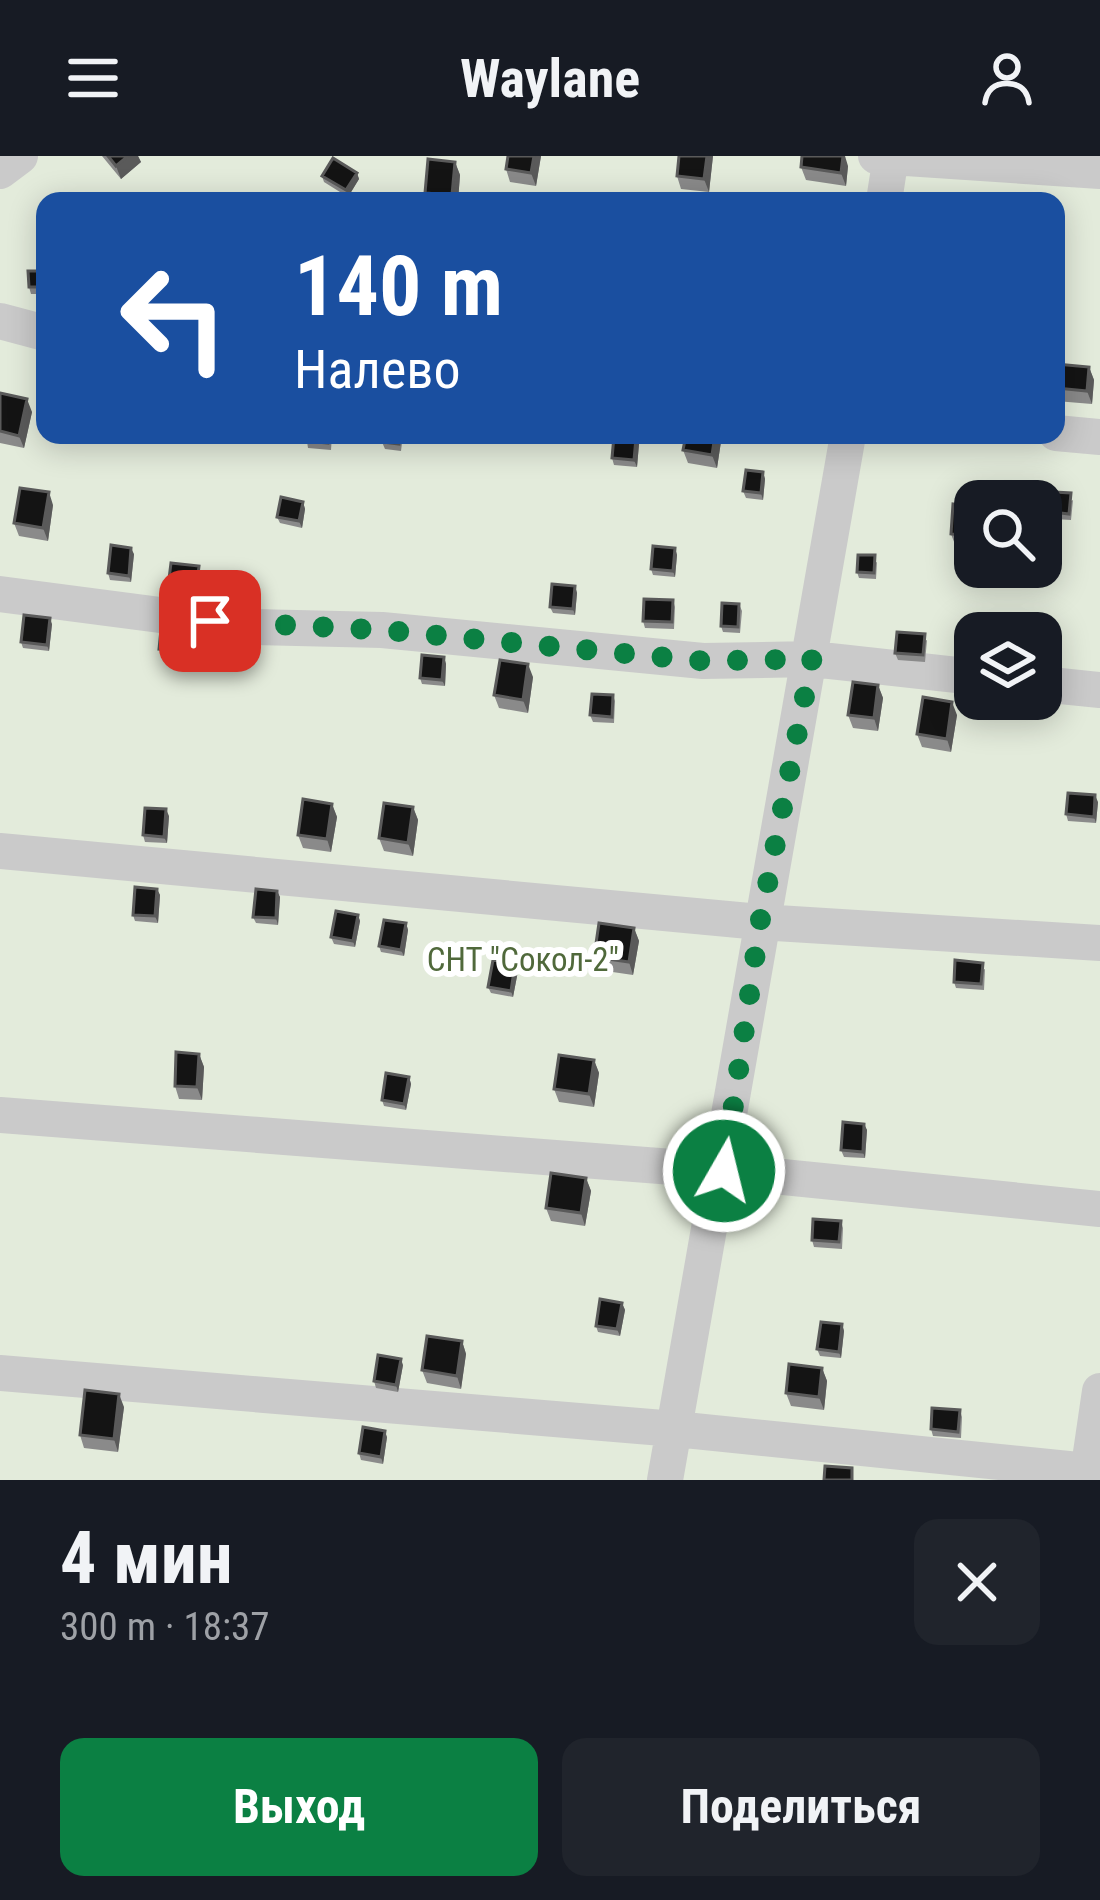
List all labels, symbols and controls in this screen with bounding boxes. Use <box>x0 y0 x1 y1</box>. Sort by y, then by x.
icon: menu <box>60 45 126 111</box>
icon: person <box>974 45 1040 111</box>
text: Waylane <box>460 47 640 110</box>
text: 140 m <box>294 237 503 336</box>
icon: left <box>96 240 252 396</box>
text: Налево <box>294 338 461 401</box>
map controls <box>954 480 1062 720</box>
button: search <box>954 480 1062 588</box>
pin <box>159 570 261 672</box>
icon: arrive <box>177 588 243 654</box>
button: layers <box>954 612 1062 720</box>
park label: СНТ "Сокол-2" <box>427 940 619 979</box>
position arrow <box>661 1108 787 1234</box>
text: 4 мин <box>60 1516 233 1601</box>
button: close <box>914 1519 1040 1645</box>
text: 300 m · 18:37 <box>60 1604 270 1650</box>
button: Выход <box>60 1738 538 1876</box>
button: Поделиться <box>562 1738 1040 1876</box>

